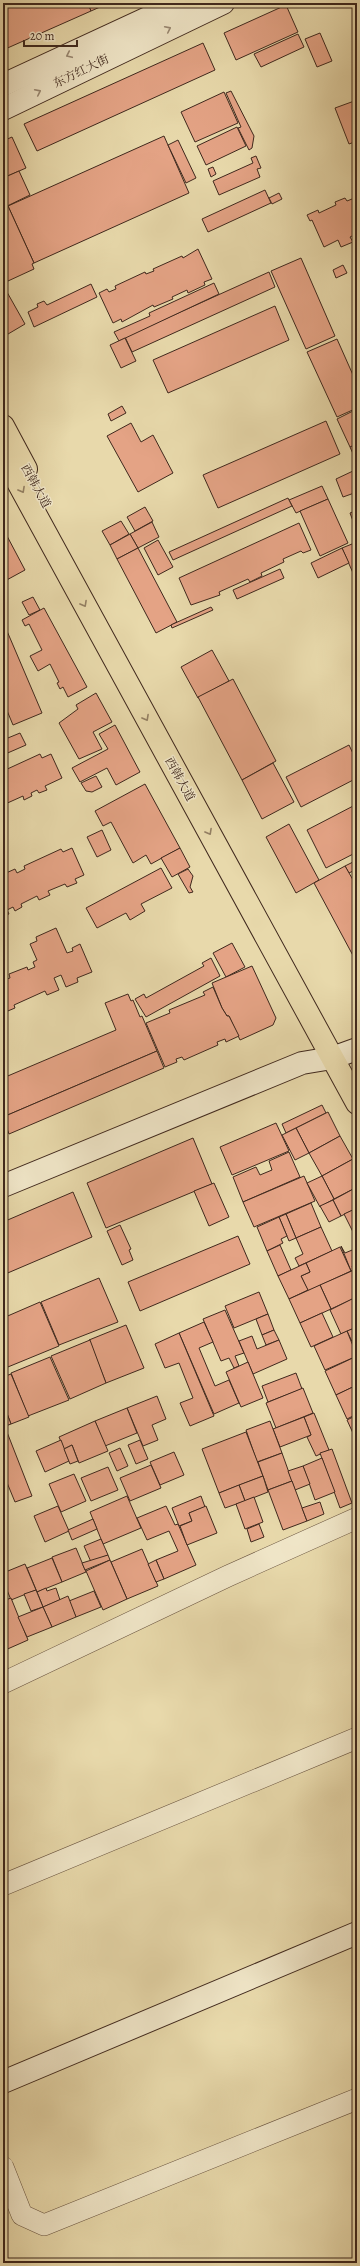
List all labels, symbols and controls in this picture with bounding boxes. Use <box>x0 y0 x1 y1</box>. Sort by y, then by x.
scale bar <box>24 22 77 48</box>
one-way arrow <box>164 26 171 34</box>
text: 20 m <box>30 28 54 44</box>
street label: 东方红大街 <box>51 50 112 91</box>
one-way arrow <box>65 50 73 58</box>
one-way arrow <box>34 89 41 97</box>
street label: 西韩大道 <box>17 461 55 511</box>
one-way arrow <box>17 485 24 493</box>
one-way arrow <box>79 600 87 607</box>
one-way arrow <box>142 714 149 721</box>
street label: 西韩大道 <box>161 754 199 804</box>
one-way arrow <box>204 828 211 835</box>

